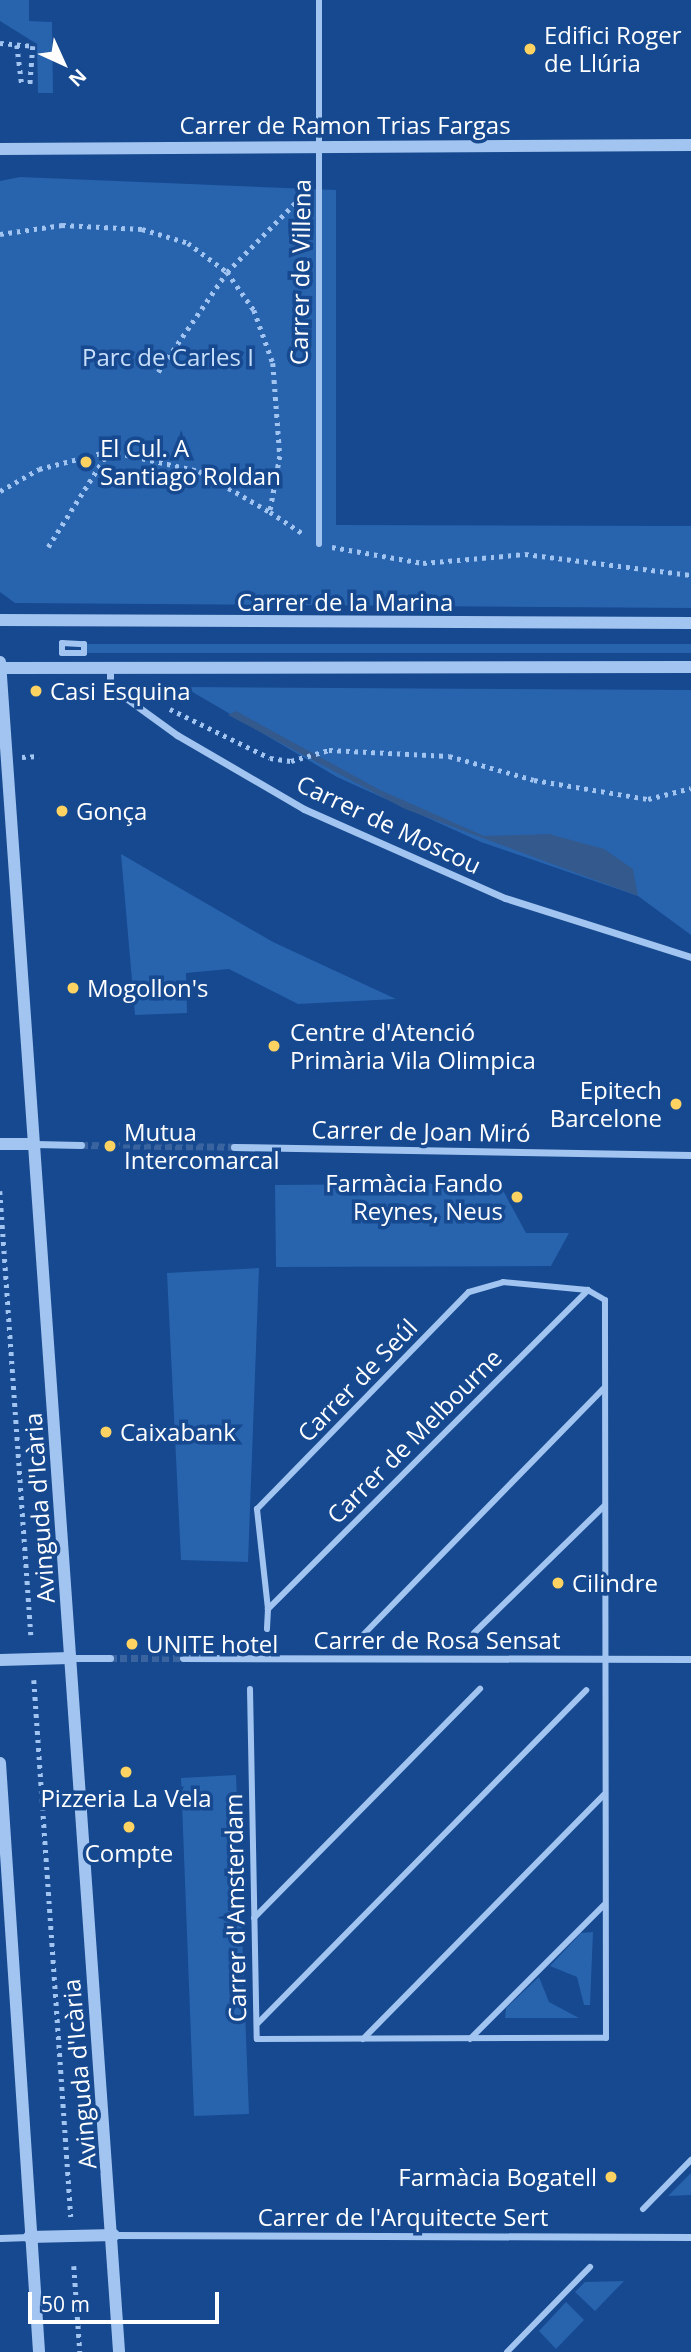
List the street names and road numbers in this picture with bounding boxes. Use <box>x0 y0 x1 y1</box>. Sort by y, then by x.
street label: Carrer de Ramon Trias Fargas <box>179 111 511 139</box>
street label: Carrer de Villena <box>284 179 316 365</box>
street label: Carrer de la Marina <box>237 588 453 616</box>
street label: Carrer de Moscou <box>292 769 486 879</box>
street label: Carrer de Joan Miró <box>311 1115 531 1147</box>
street label: Carrer de Seúl <box>291 1313 423 1447</box>
street label: Carrer de Melbourne <box>321 1343 507 1529</box>
street label: Avinguda d'Icària <box>18 1412 60 1604</box>
street label: Carrer de Rosa Sensat <box>314 1626 560 1654</box>
street label: Carrer d'Amsterdam <box>219 1794 251 2022</box>
street label: Avinguda d'Icària <box>56 1978 102 2170</box>
street label: Carrer de l'Arquitecte Sert <box>258 2203 548 2231</box>

